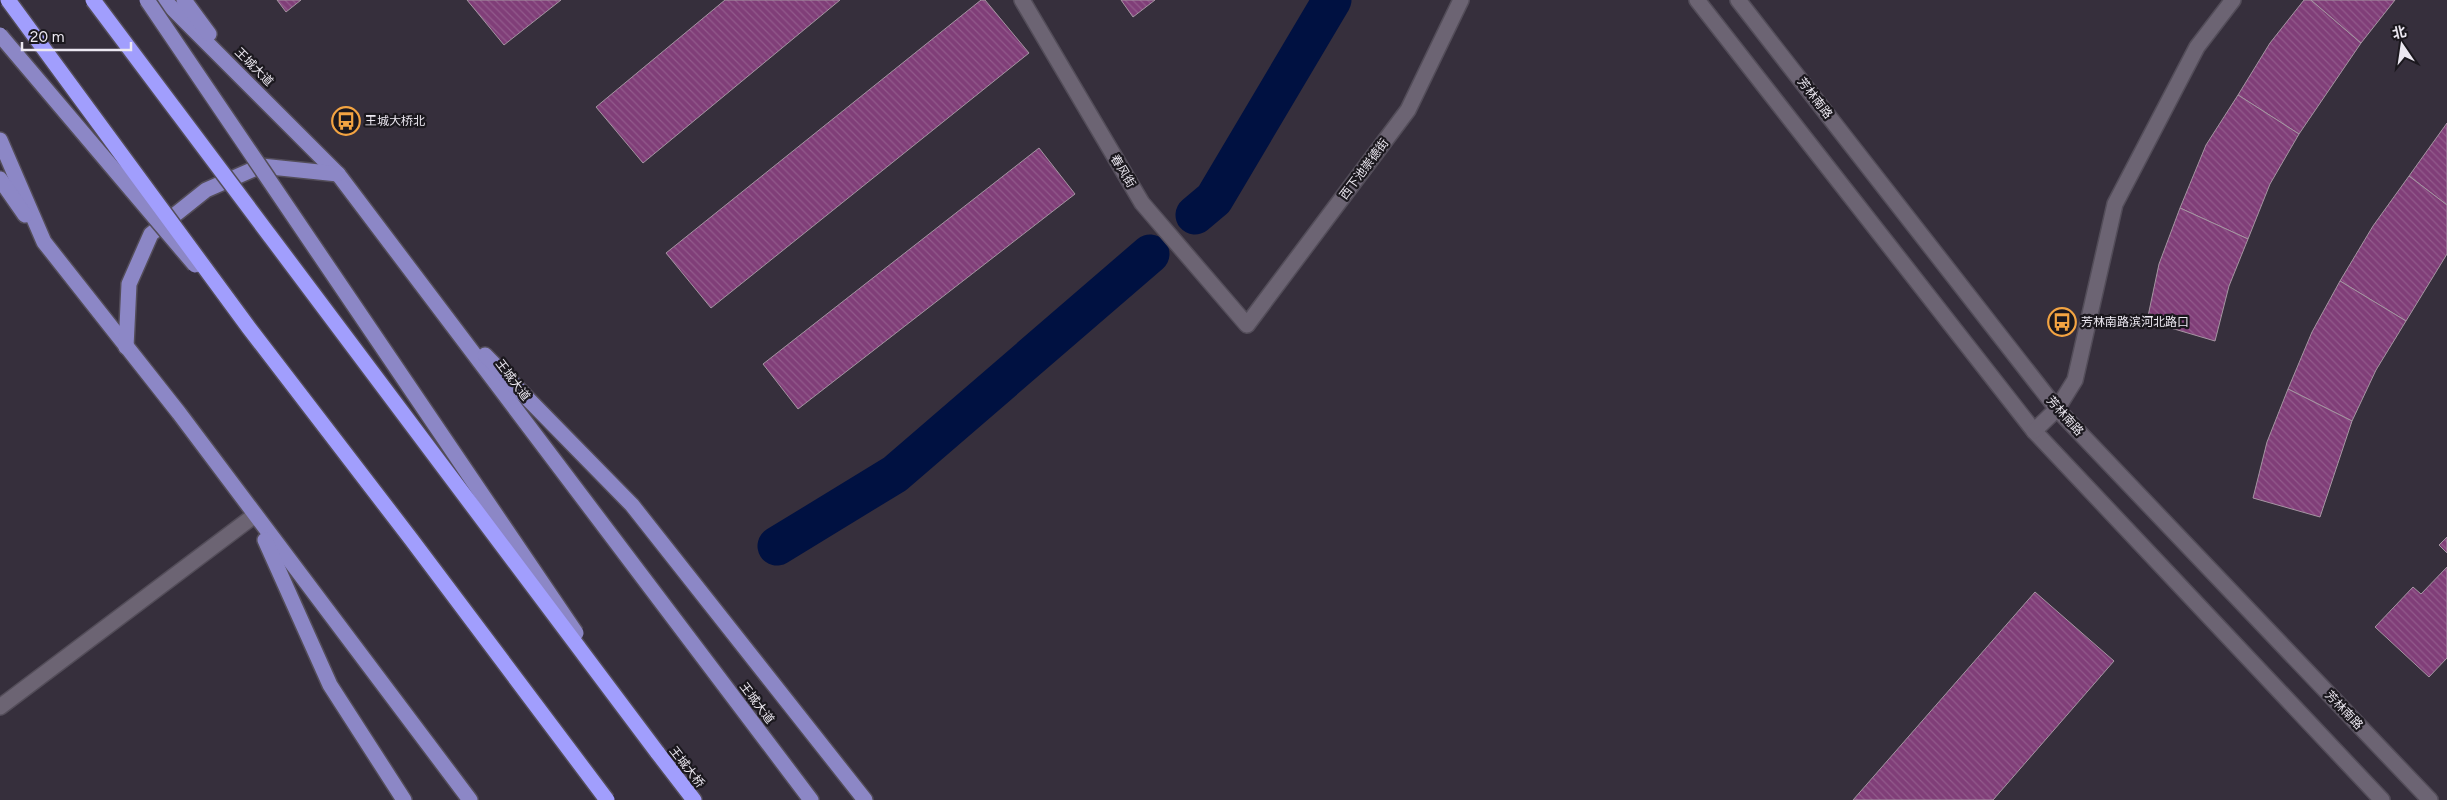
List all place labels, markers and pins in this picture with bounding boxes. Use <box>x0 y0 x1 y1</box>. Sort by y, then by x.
bus stop icon: 王城大桥北 <box>331 106 361 136</box>
place label: 王城大桥北 <box>365 114 425 128</box>
bus stop icon: 芳林南路滨河北路口 <box>2047 307 2077 337</box>
place label: 芳林南路滨河北路口 <box>2081 315 2189 329</box>

